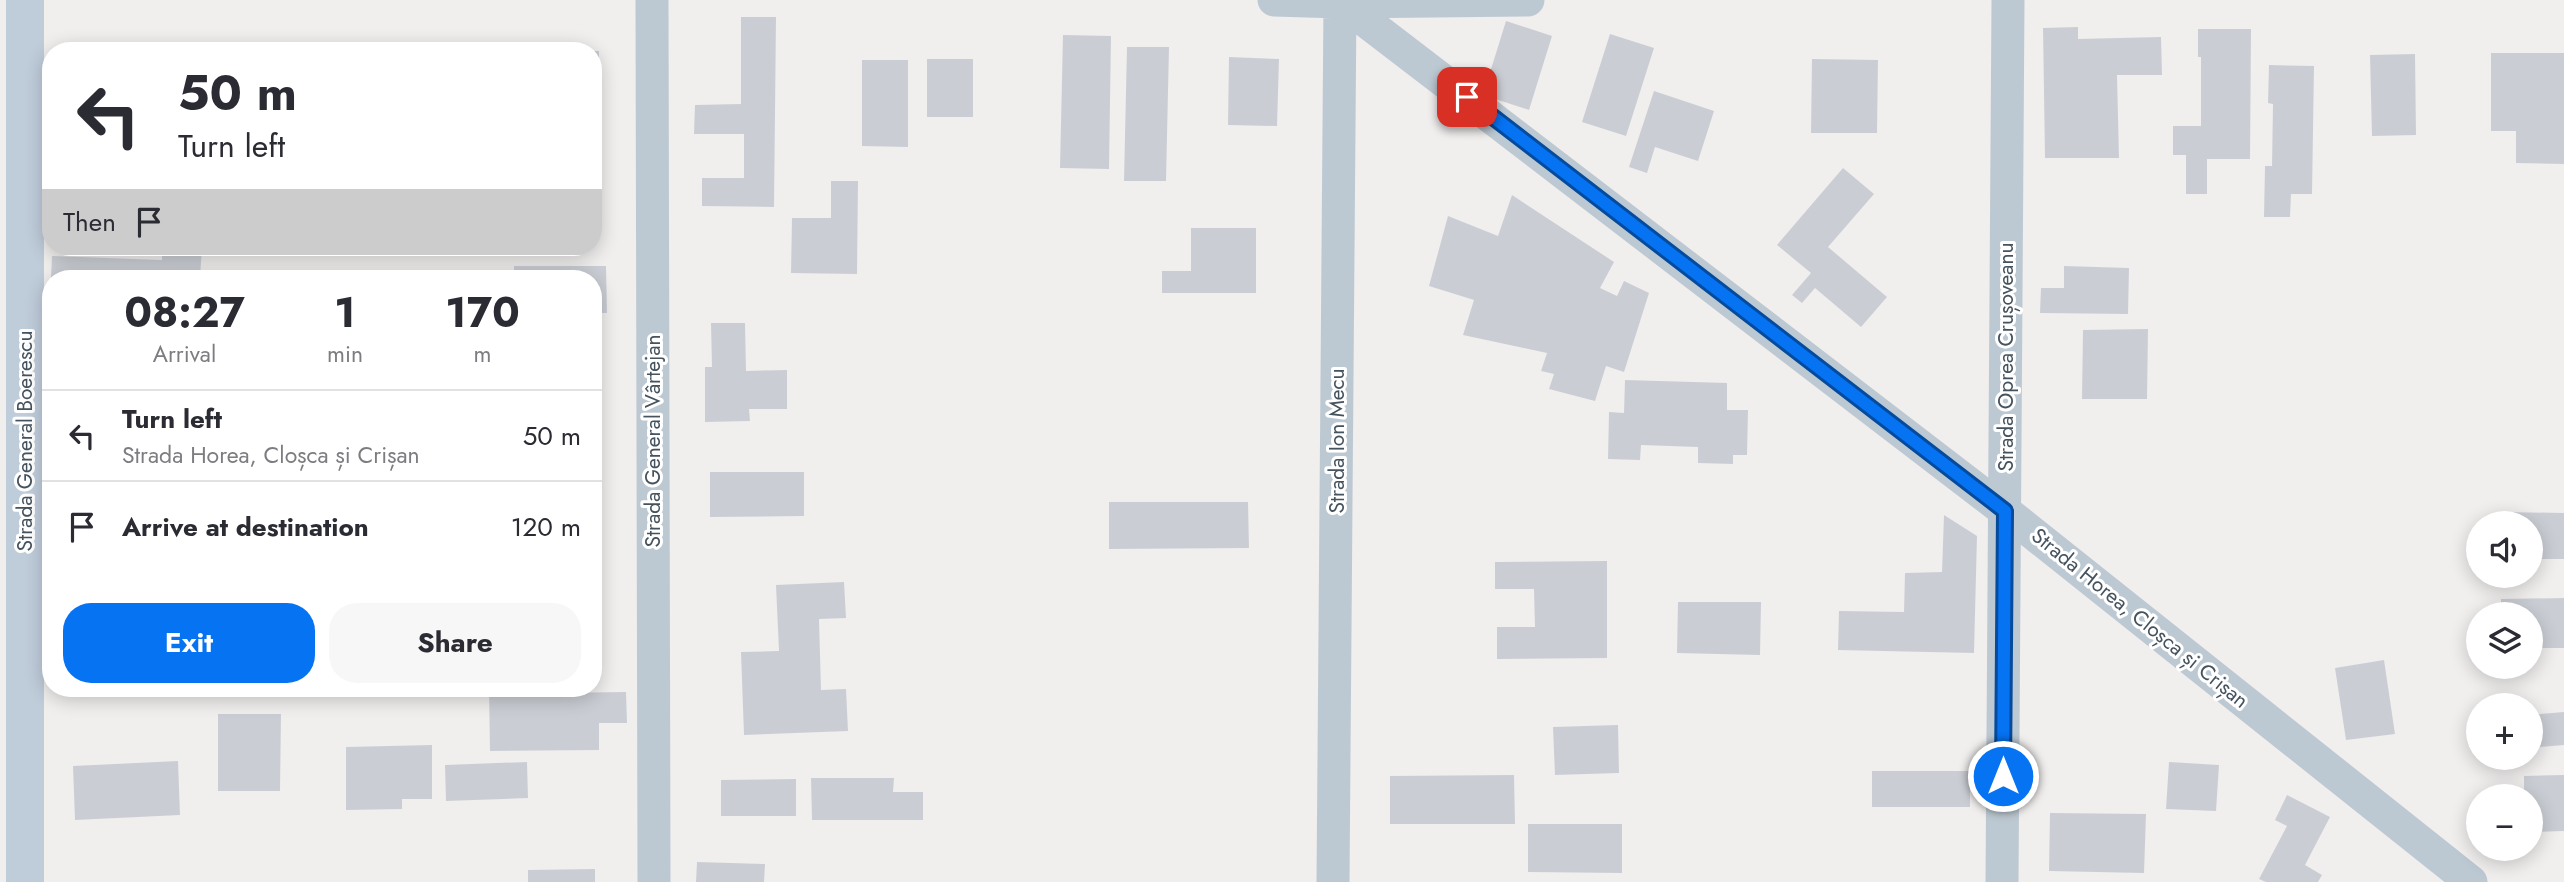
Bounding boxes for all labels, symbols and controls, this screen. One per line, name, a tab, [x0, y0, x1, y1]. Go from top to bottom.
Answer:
text: 50 m	[178, 58, 297, 128]
pin	[1437, 67, 1497, 127]
icon: left	[63, 70, 154, 161]
icon: arrive	[1448, 78, 1486, 116]
text: Turn left	[178, 123, 285, 169]
text: Then	[63, 203, 116, 241]
icon: arrive	[130, 203, 168, 241]
street label: Strada Oprea Crușoveanu	[1991, 242, 2021, 472]
text: 08:27	[124, 282, 245, 343]
text: 1	[334, 282, 356, 343]
text: 170	[445, 282, 520, 343]
street label: Strada General Boerescu	[10, 331, 40, 551]
street label: Strada General Vârtejan	[638, 334, 668, 548]
text: Arrival	[153, 337, 216, 371]
text: min	[327, 337, 363, 371]
text: m	[474, 337, 491, 371]
street label: Strada Ion Mecu	[1322, 368, 1352, 514]
text: Turn left	[122, 400, 222, 438]
icon: left	[63, 417, 101, 455]
text: 50 m	[523, 417, 581, 455]
text: Strada Horea, Cloșca și Crișan	[122, 438, 420, 472]
icon: arrive	[63, 508, 101, 546]
text: Arrive at destination	[122, 508, 369, 546]
text: 120 m	[511, 508, 581, 546]
map controls	[2466, 511, 2543, 861]
button: sound	[2466, 511, 2543, 588]
street label: Strada Horea, Cloșca și Crișan	[2025, 521, 2255, 715]
button: layers	[2466, 602, 2543, 679]
button: Exit	[63, 603, 315, 683]
button: Share	[329, 603, 581, 683]
button: +	[2466, 693, 2543, 770]
position arrow	[1966, 739, 2040, 813]
button: −	[2466, 784, 2543, 861]

